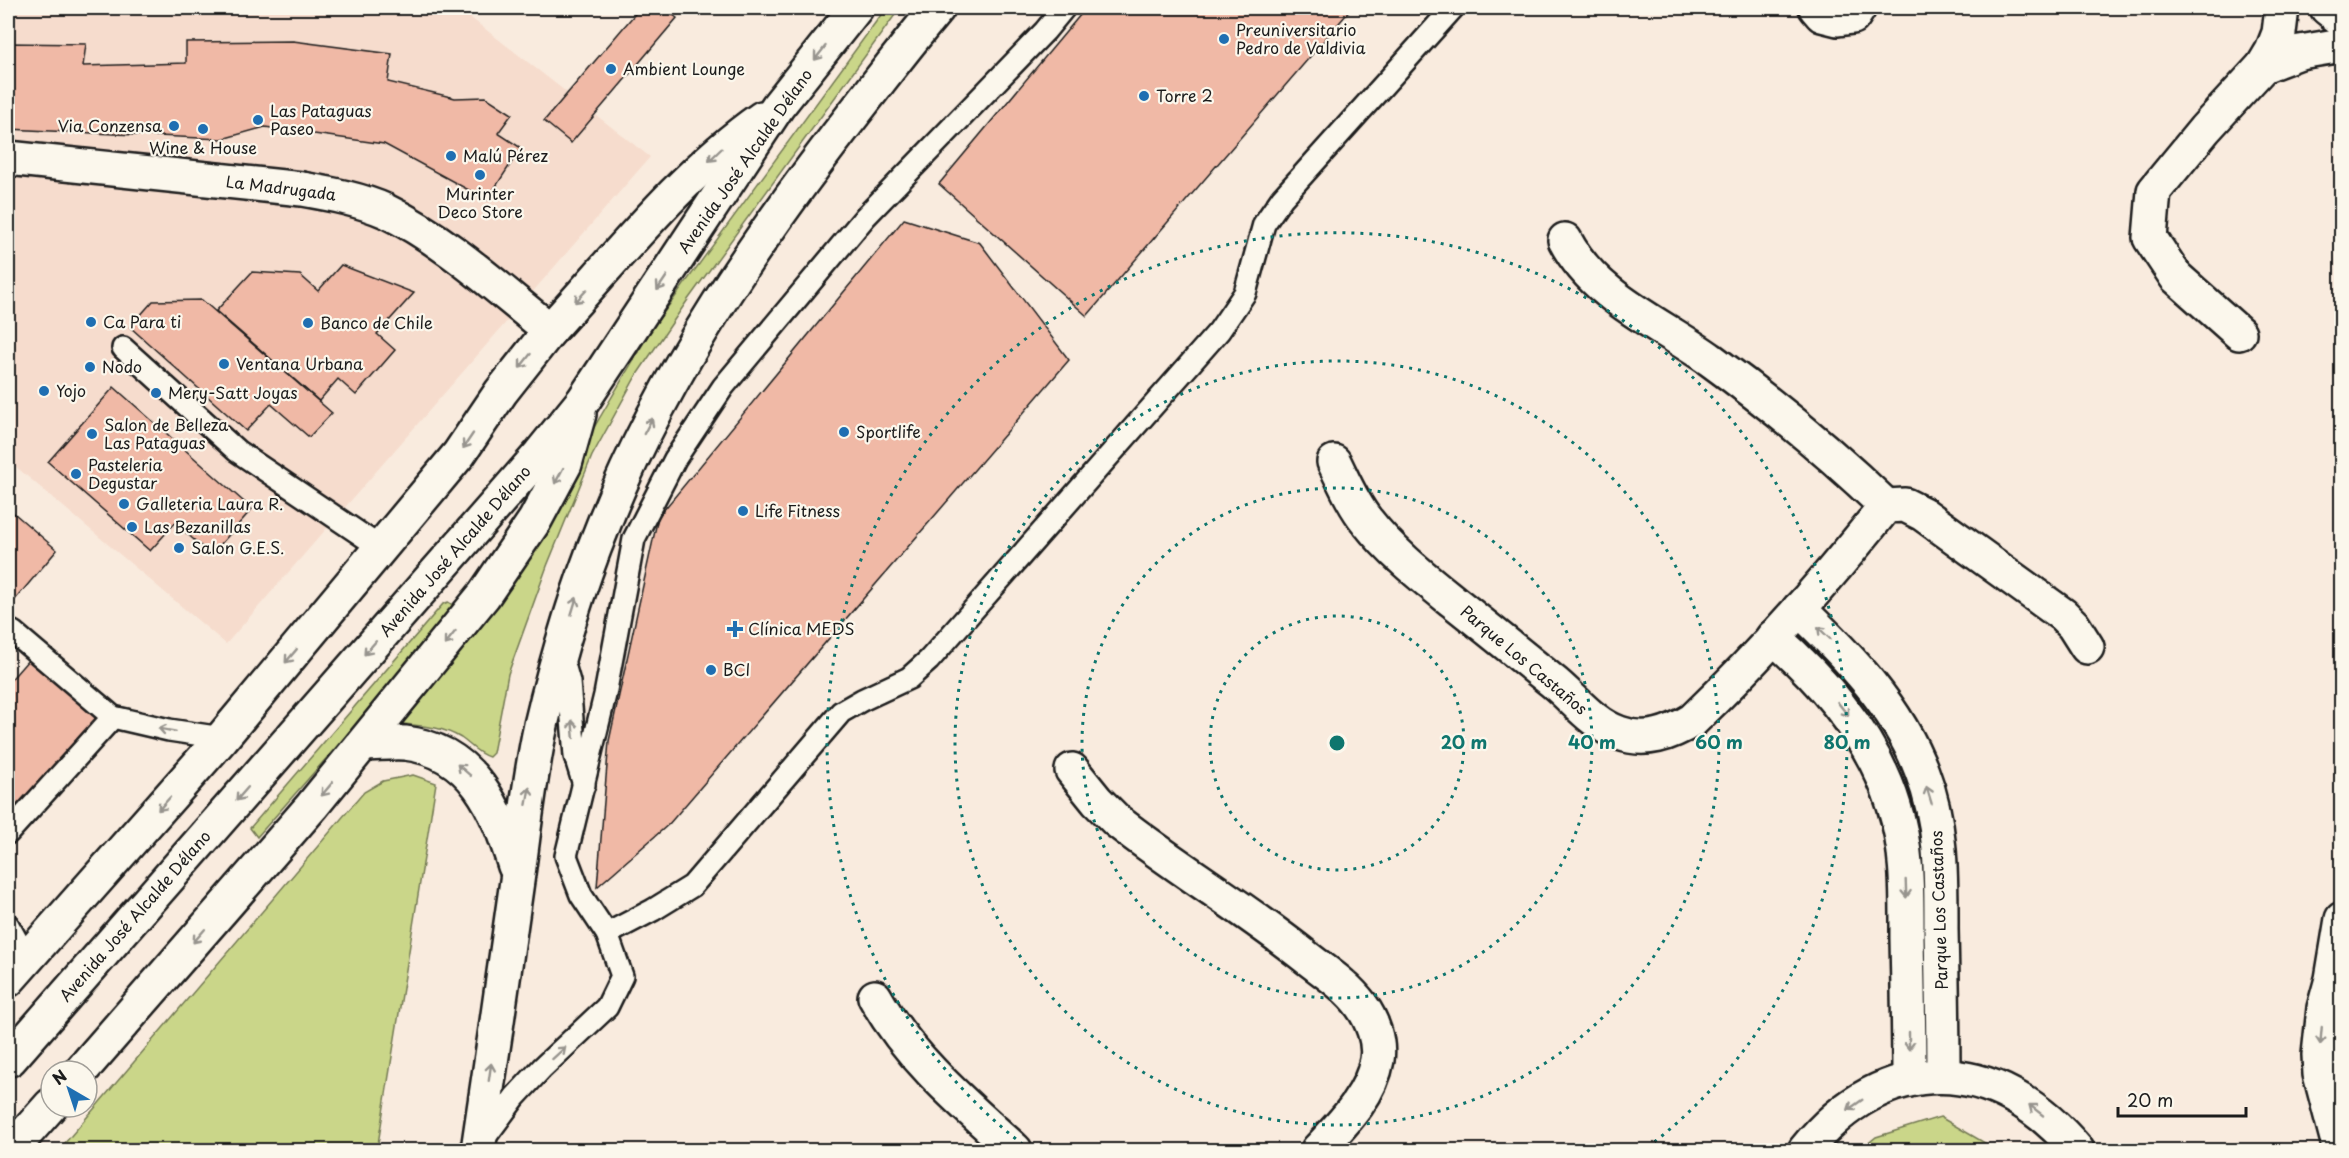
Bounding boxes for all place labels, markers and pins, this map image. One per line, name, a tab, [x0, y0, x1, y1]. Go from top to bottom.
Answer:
place label: Preuniversitario Pedro de Valdivia	[1236, 17, 1365, 59]
marker: Preuniversitario Pedro de Valdivia	[1217, 32, 1231, 46]
place label: Ambient Lounge	[623, 56, 745, 80]
marker: Ambient Lounge	[604, 62, 618, 76]
place label: Torre 2	[1156, 83, 1213, 107]
marker: Torre 2	[1137, 89, 1151, 103]
place label: Las Pataguas Paseo	[270, 98, 372, 140]
place label: Via Conzensa	[58, 113, 162, 137]
marker: Las Pataguas Paseo	[251, 113, 265, 127]
marker: Via Conzensa	[167, 119, 181, 133]
marker: Wine & House	[196, 122, 210, 136]
place label: Wine & House	[149, 135, 257, 159]
place label: Malú Pérez	[463, 143, 548, 167]
marker: Malú Pérez	[444, 149, 458, 163]
marker: Murinter Deco Store	[473, 168, 487, 182]
place label: Murinter Deco Store	[437, 181, 523, 223]
place label: Ca Para ti	[103, 309, 182, 333]
place label: Banco de Chile	[320, 310, 433, 334]
marker: Ca Para ti	[84, 315, 98, 329]
marker: Banco de Chile	[301, 316, 315, 330]
place label: Ventana Urbana	[236, 351, 363, 375]
place label: Nodo	[102, 354, 142, 378]
marker: Ventana Urbana	[217, 357, 231, 371]
marker: Nodo	[83, 360, 97, 374]
place label: Yojo	[56, 378, 86, 402]
place label: Mery-Satt Joyas	[168, 380, 298, 404]
marker: Yojo	[37, 384, 51, 398]
marker: Mery-Satt Joyas	[149, 386, 163, 400]
place label: Salon de Belleza Las Pataguas	[104, 412, 228, 454]
place label: Sportlife	[856, 419, 921, 443]
marker: Sportlife	[837, 425, 851, 439]
marker: Salon de Belleza Las Pataguas	[85, 427, 99, 441]
place label: Pasteleria Degustar	[88, 452, 163, 494]
marker: Pasteleria Degustar	[69, 467, 83, 481]
place label: Galleteria Laura R.	[136, 491, 283, 515]
marker: Galleteria Laura R.	[117, 497, 131, 511]
place label: Life Fitness	[755, 498, 840, 522]
marker: Life Fitness	[736, 504, 750, 518]
place label: Las Bezanillas	[144, 514, 251, 538]
marker: Las Bezanillas	[125, 520, 139, 534]
place label: Salon G.E.S.	[191, 535, 284, 559]
marker: Salon G.E.S.	[172, 541, 186, 555]
place label: Clínica MEDS	[748, 616, 854, 640]
marker: Clínica MEDS	[726, 620, 744, 638]
place label: BCI	[723, 657, 751, 681]
marker: BCI	[704, 663, 718, 677]
centre of rings	[1327, 733, 1347, 753]

